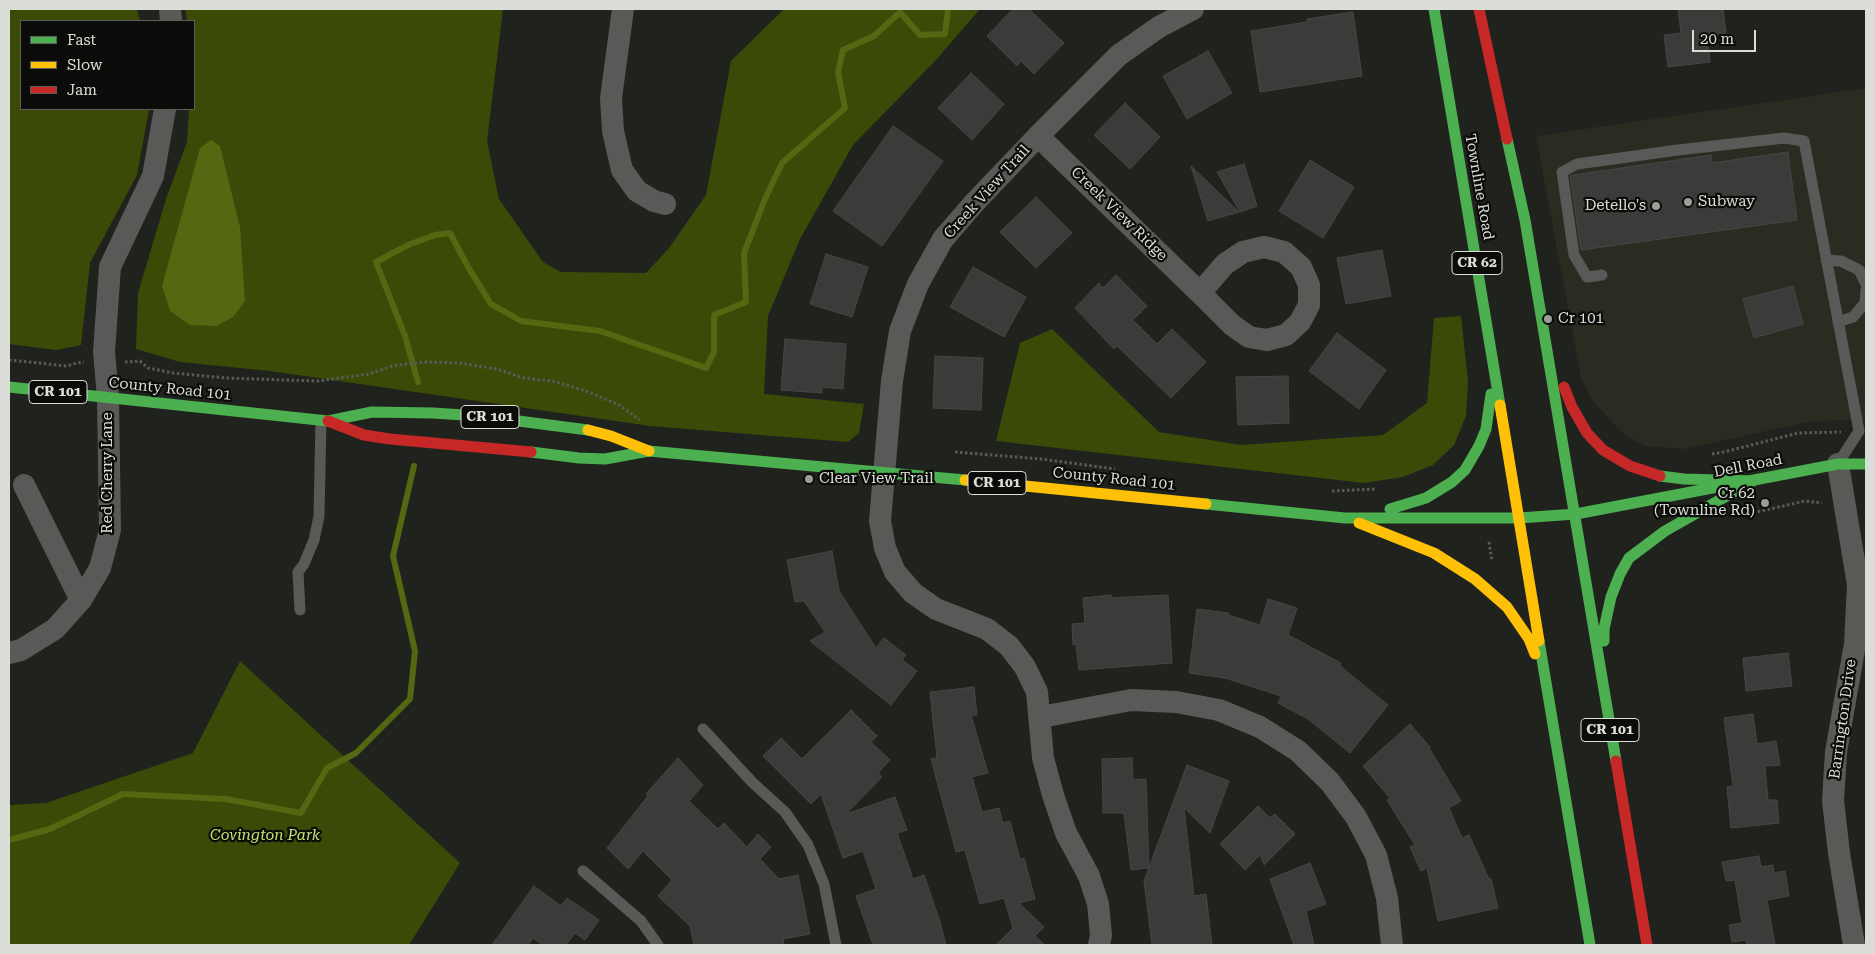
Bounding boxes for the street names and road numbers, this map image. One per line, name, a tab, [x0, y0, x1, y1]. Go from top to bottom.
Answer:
street label: Townline Road	[1461, 132, 1497, 242]
street label: Creek View Trail	[940, 142, 1034, 242]
street label: Creek View Ridge	[1067, 163, 1171, 265]
road number: CR 62	[1452, 252, 1502, 274]
street label: County Road 101	[108, 374, 232, 404]
road number: CR 101	[29, 381, 87, 404]
road number: CR 101	[461, 406, 519, 428]
street label: Red Cherry Lane	[99, 412, 117, 534]
street label: Dell Road	[1712, 451, 1784, 481]
street label: County Road 101	[1052, 464, 1176, 494]
road number: CR 101	[968, 472, 1026, 494]
street label: Barrington Drive	[1826, 658, 1860, 780]
road number: CR 101	[1581, 718, 1639, 742]

